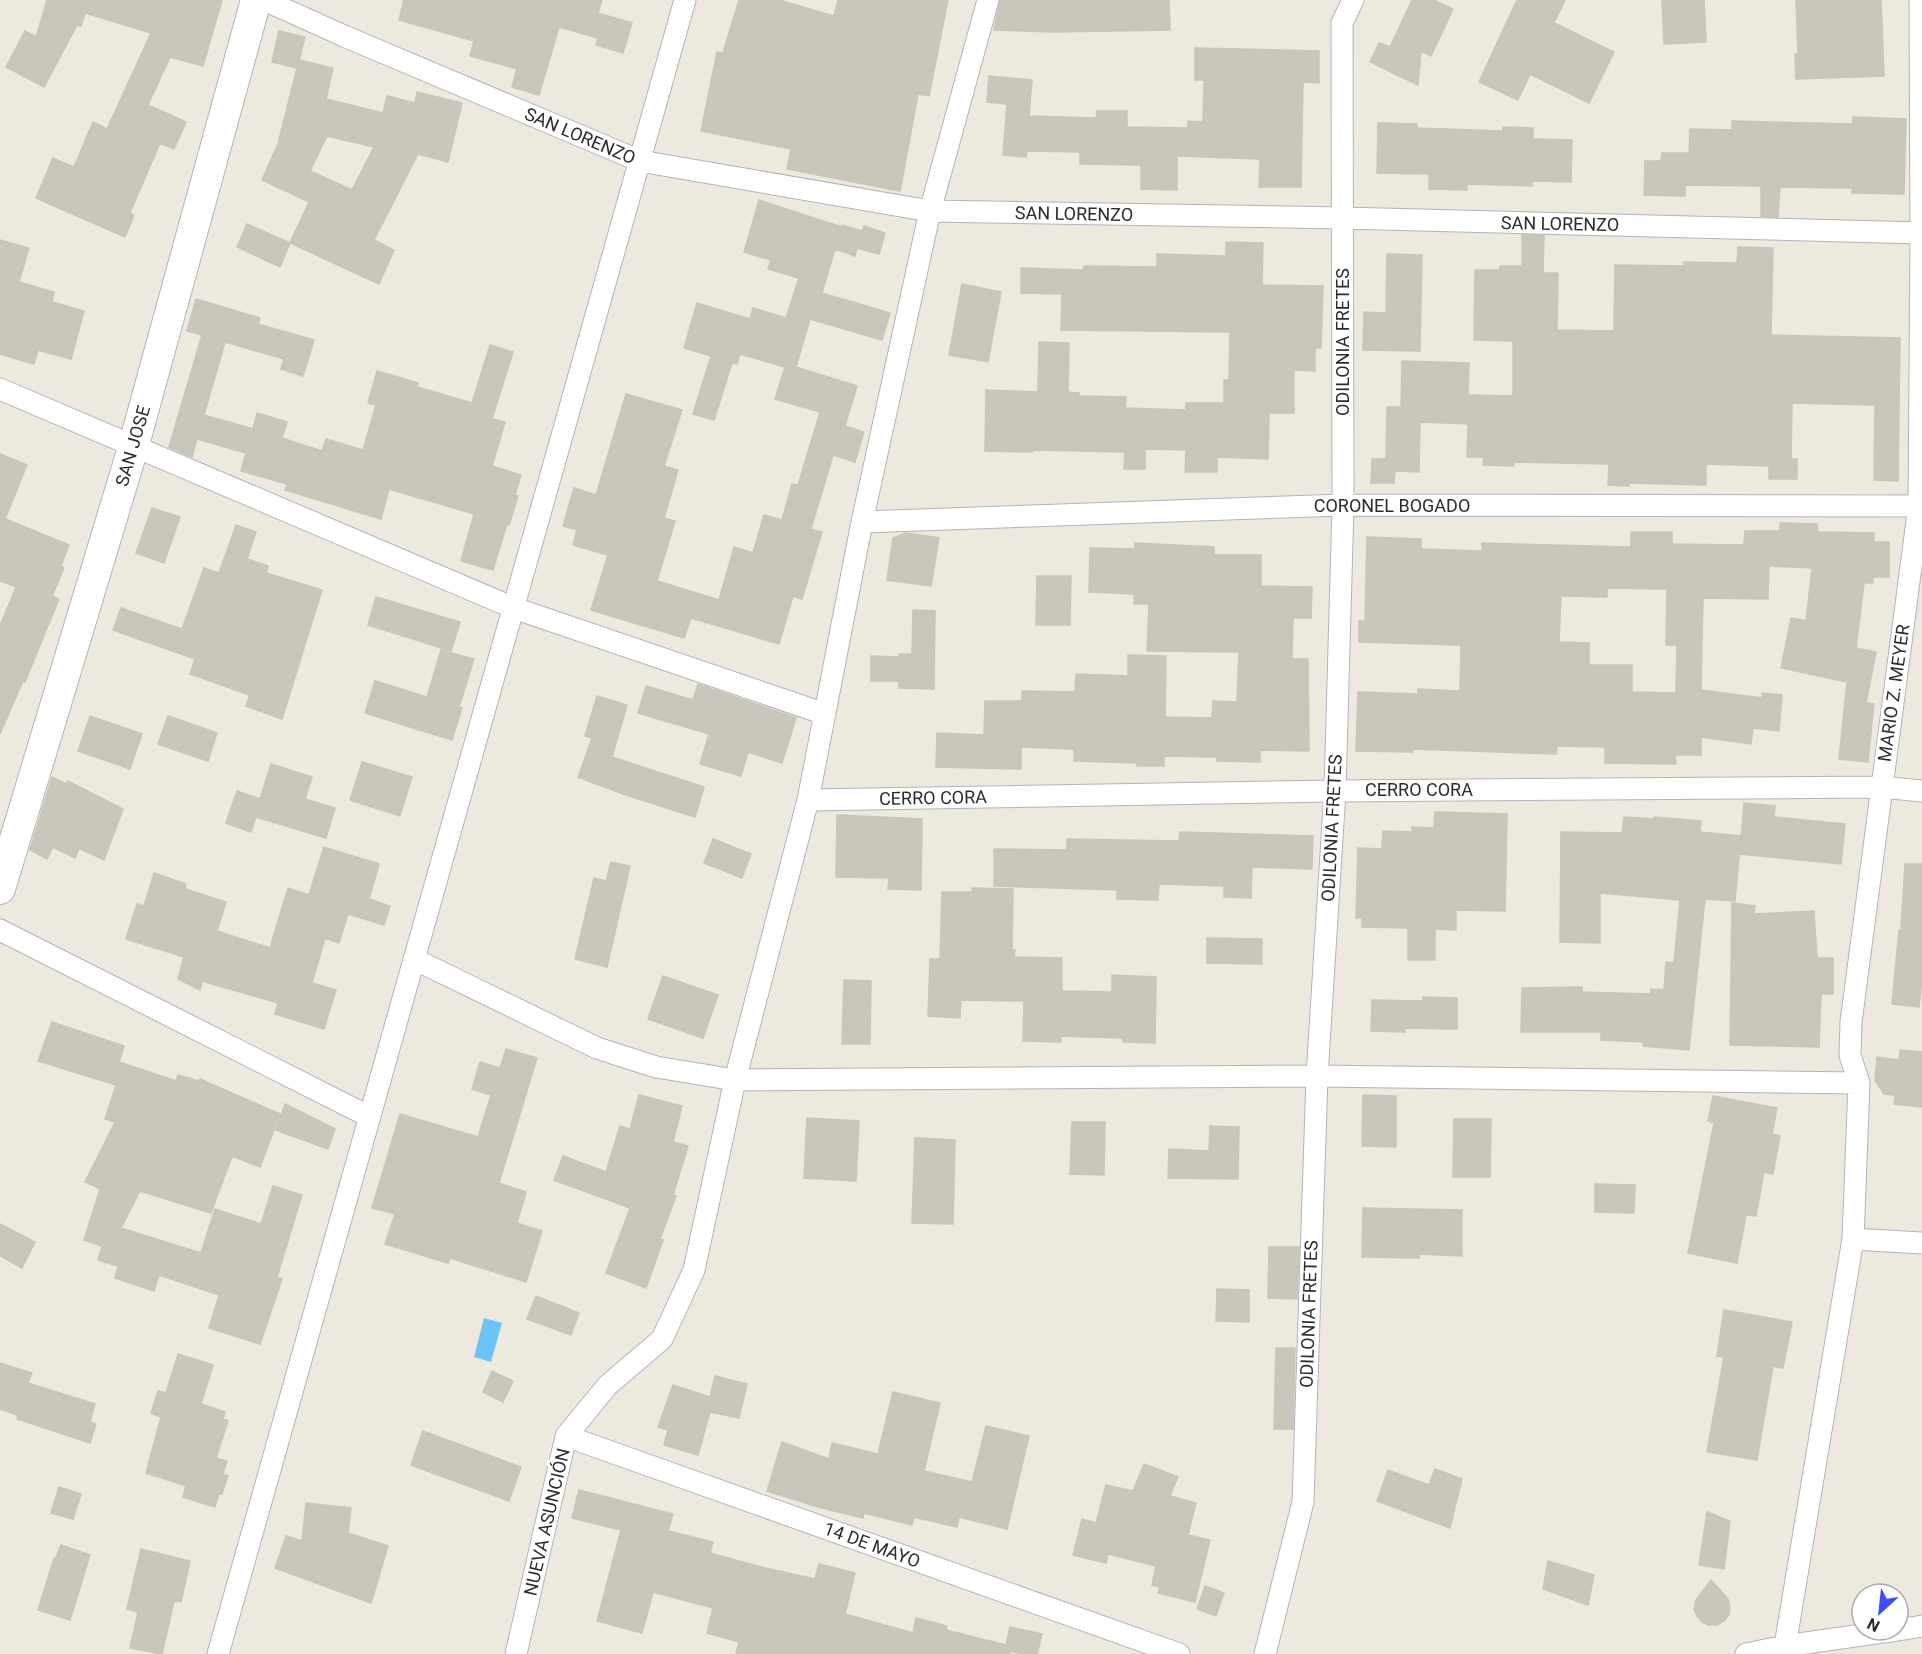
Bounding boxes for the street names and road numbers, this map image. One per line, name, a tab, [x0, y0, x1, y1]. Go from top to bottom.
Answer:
street label: SAN LORENZO	[522, 103, 639, 168]
street label: SAN LORENZO	[1015, 202, 1133, 225]
street label: SAN LORENZO	[1501, 212, 1619, 235]
street label: ODILONIA FRETES	[1332, 268, 1353, 416]
street label: SAN JOSE	[111, 403, 154, 489]
street label: CORONEL BOGADO	[1314, 495, 1470, 516]
street label: MARIO Z. MEYER	[1873, 623, 1914, 763]
street label: ODILONIA FRETES	[1317, 753, 1346, 902]
street label: CERRO CORA	[1365, 779, 1473, 800]
street label: CERRO CORA	[879, 786, 987, 809]
street label: ODILONIA FRETES	[1295, 1239, 1322, 1388]
street label: NUEVA ASUNCIÓN	[519, 1446, 574, 1598]
street label: 14 DE MAYO	[821, 1517, 923, 1572]

